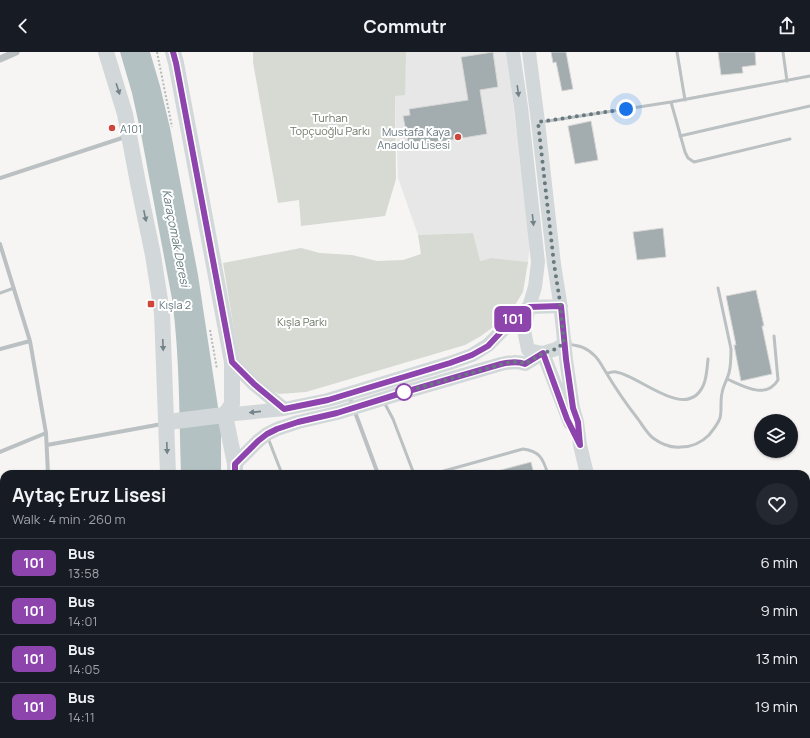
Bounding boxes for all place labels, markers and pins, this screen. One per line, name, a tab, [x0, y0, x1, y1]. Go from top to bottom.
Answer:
place label: A101	[120, 121, 142, 136]
marker: A101	[107, 123, 117, 133]
place label: Mustafa Kaya Anadolu Lisesi	[377, 124, 450, 152]
marker: Mustafa Kaya Anadolu Lisesi	[453, 132, 463, 142]
place label: Kışla 2	[159, 297, 191, 312]
marker: Kışla 2	[146, 299, 156, 309]
unlabelled marker	[395, 383, 413, 401]

